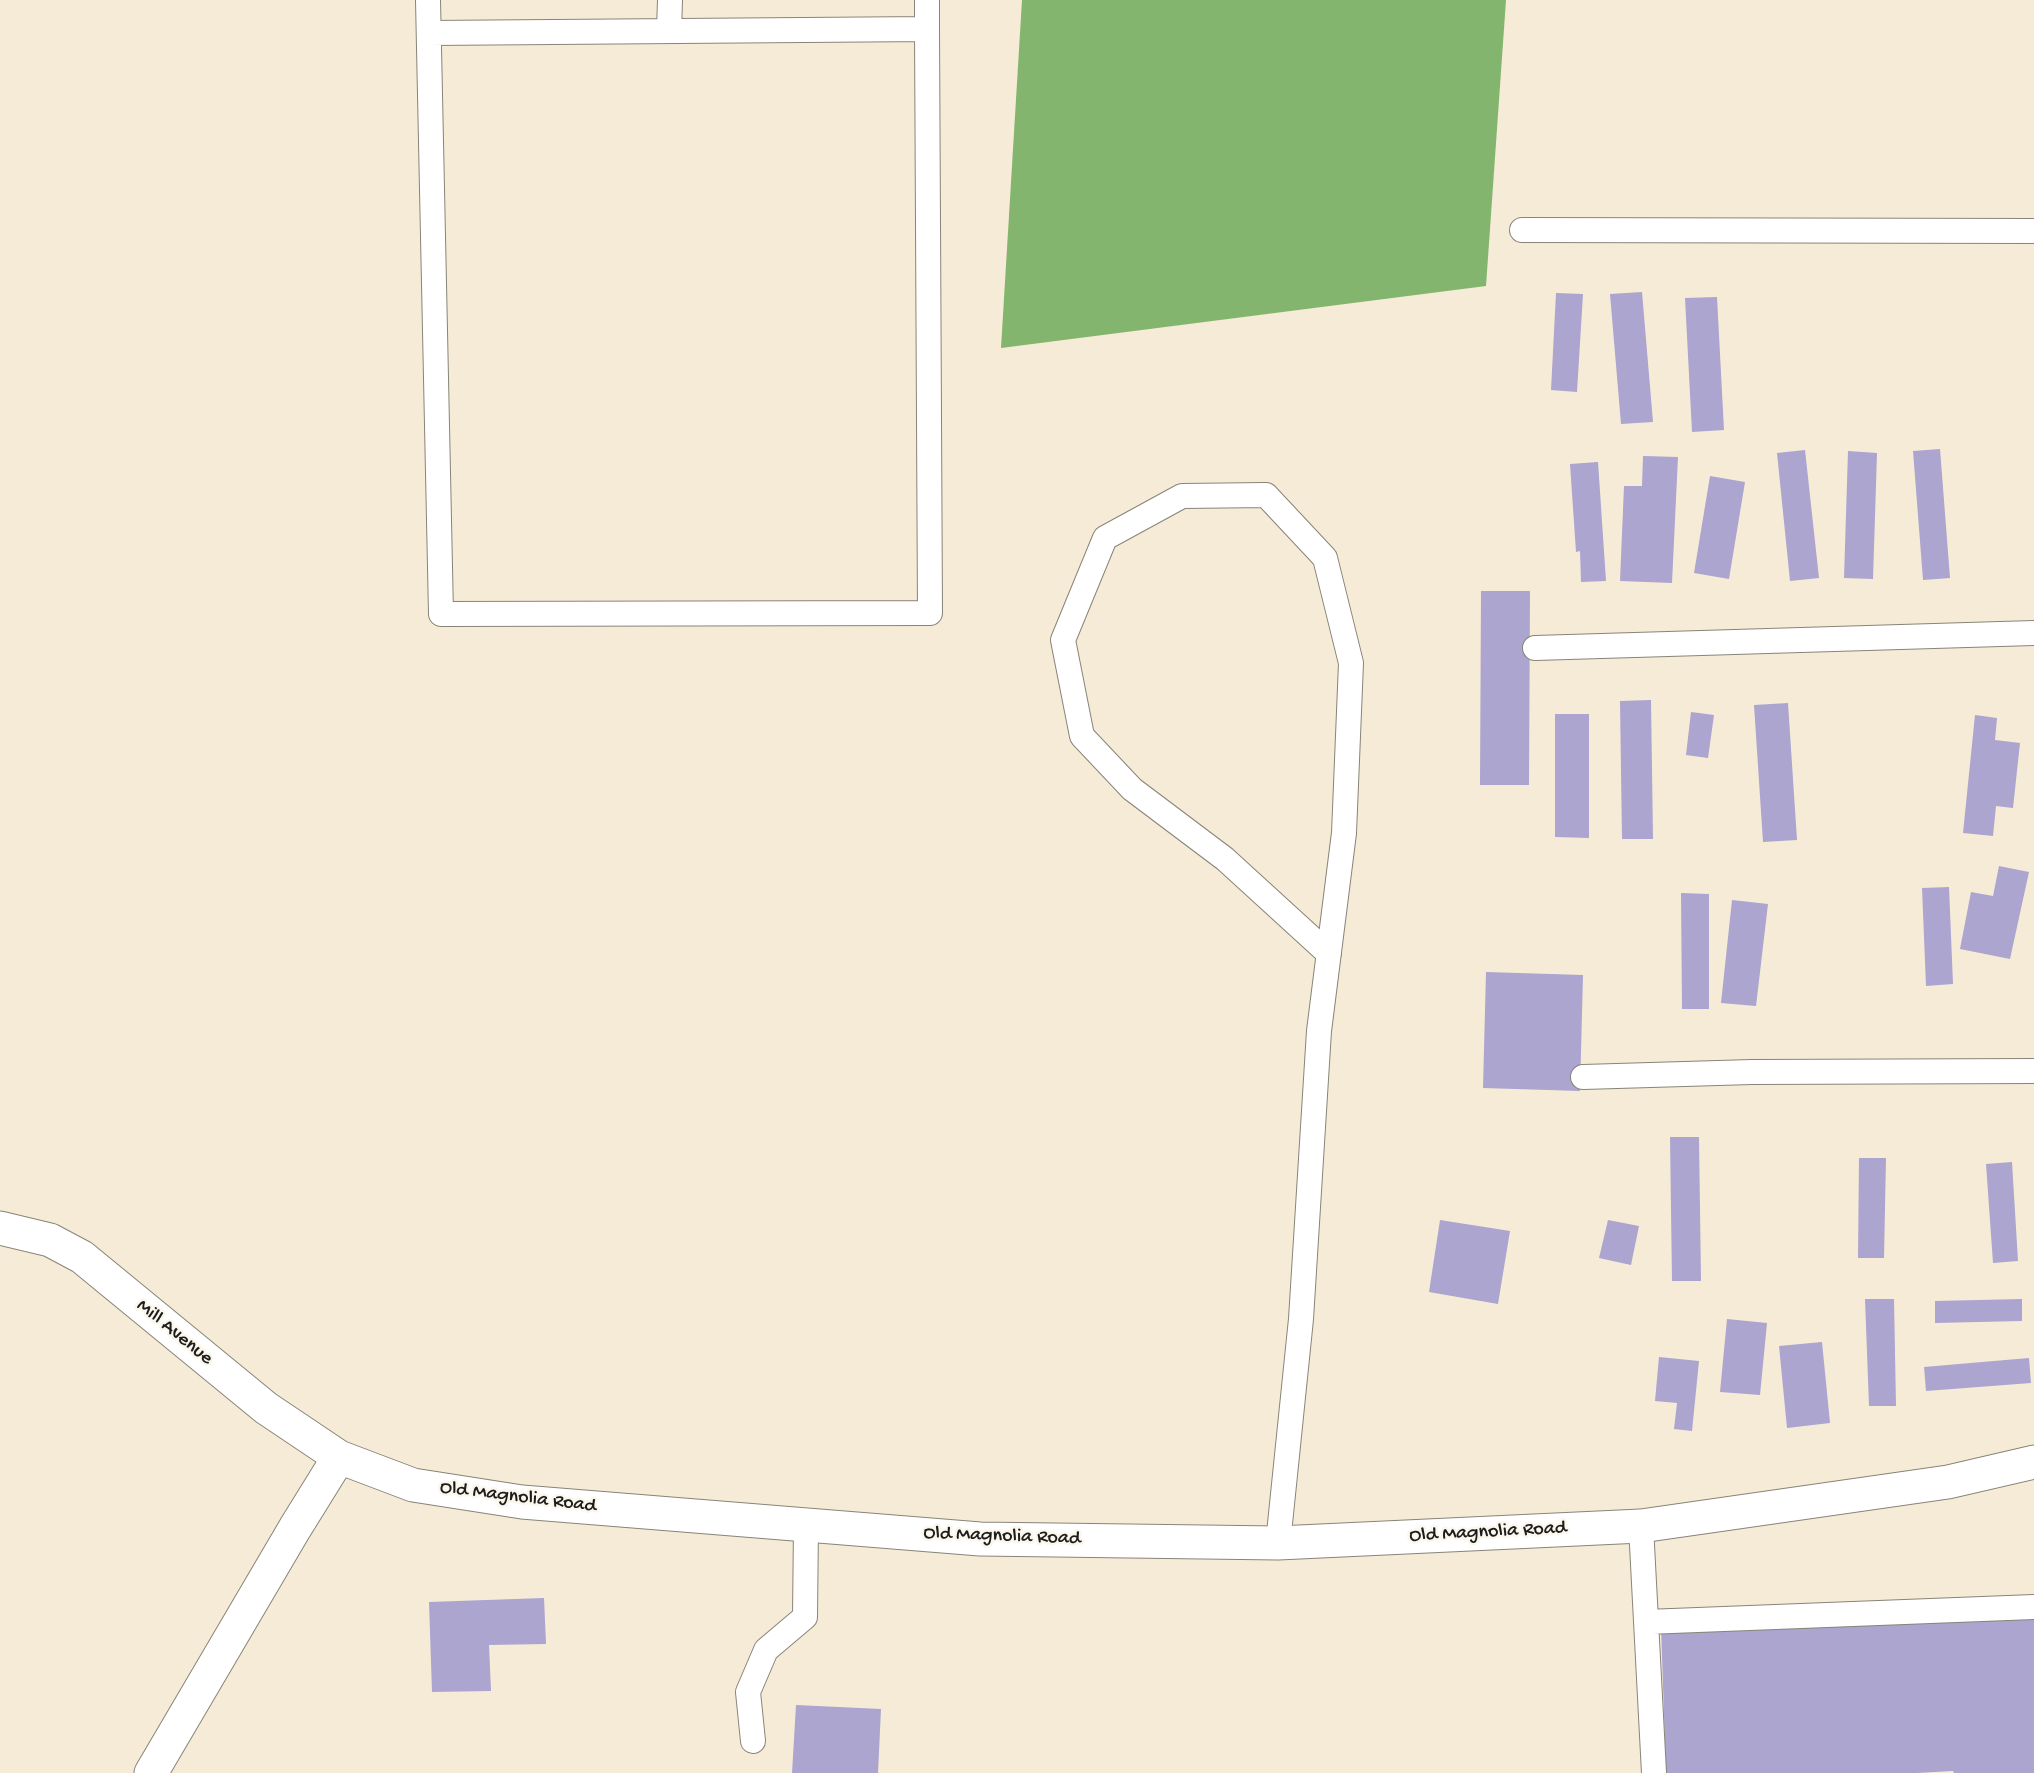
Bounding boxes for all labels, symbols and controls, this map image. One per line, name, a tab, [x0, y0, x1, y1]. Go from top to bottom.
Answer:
street label: Mill Avenue	[131, 1295, 217, 1371]
street label: Old Magnolia Road	[438, 1476, 598, 1520]
street label: Old Magnolia Road	[1409, 1517, 1567, 1549]
street label: Old Magnolia Road	[923, 1522, 1081, 1552]

